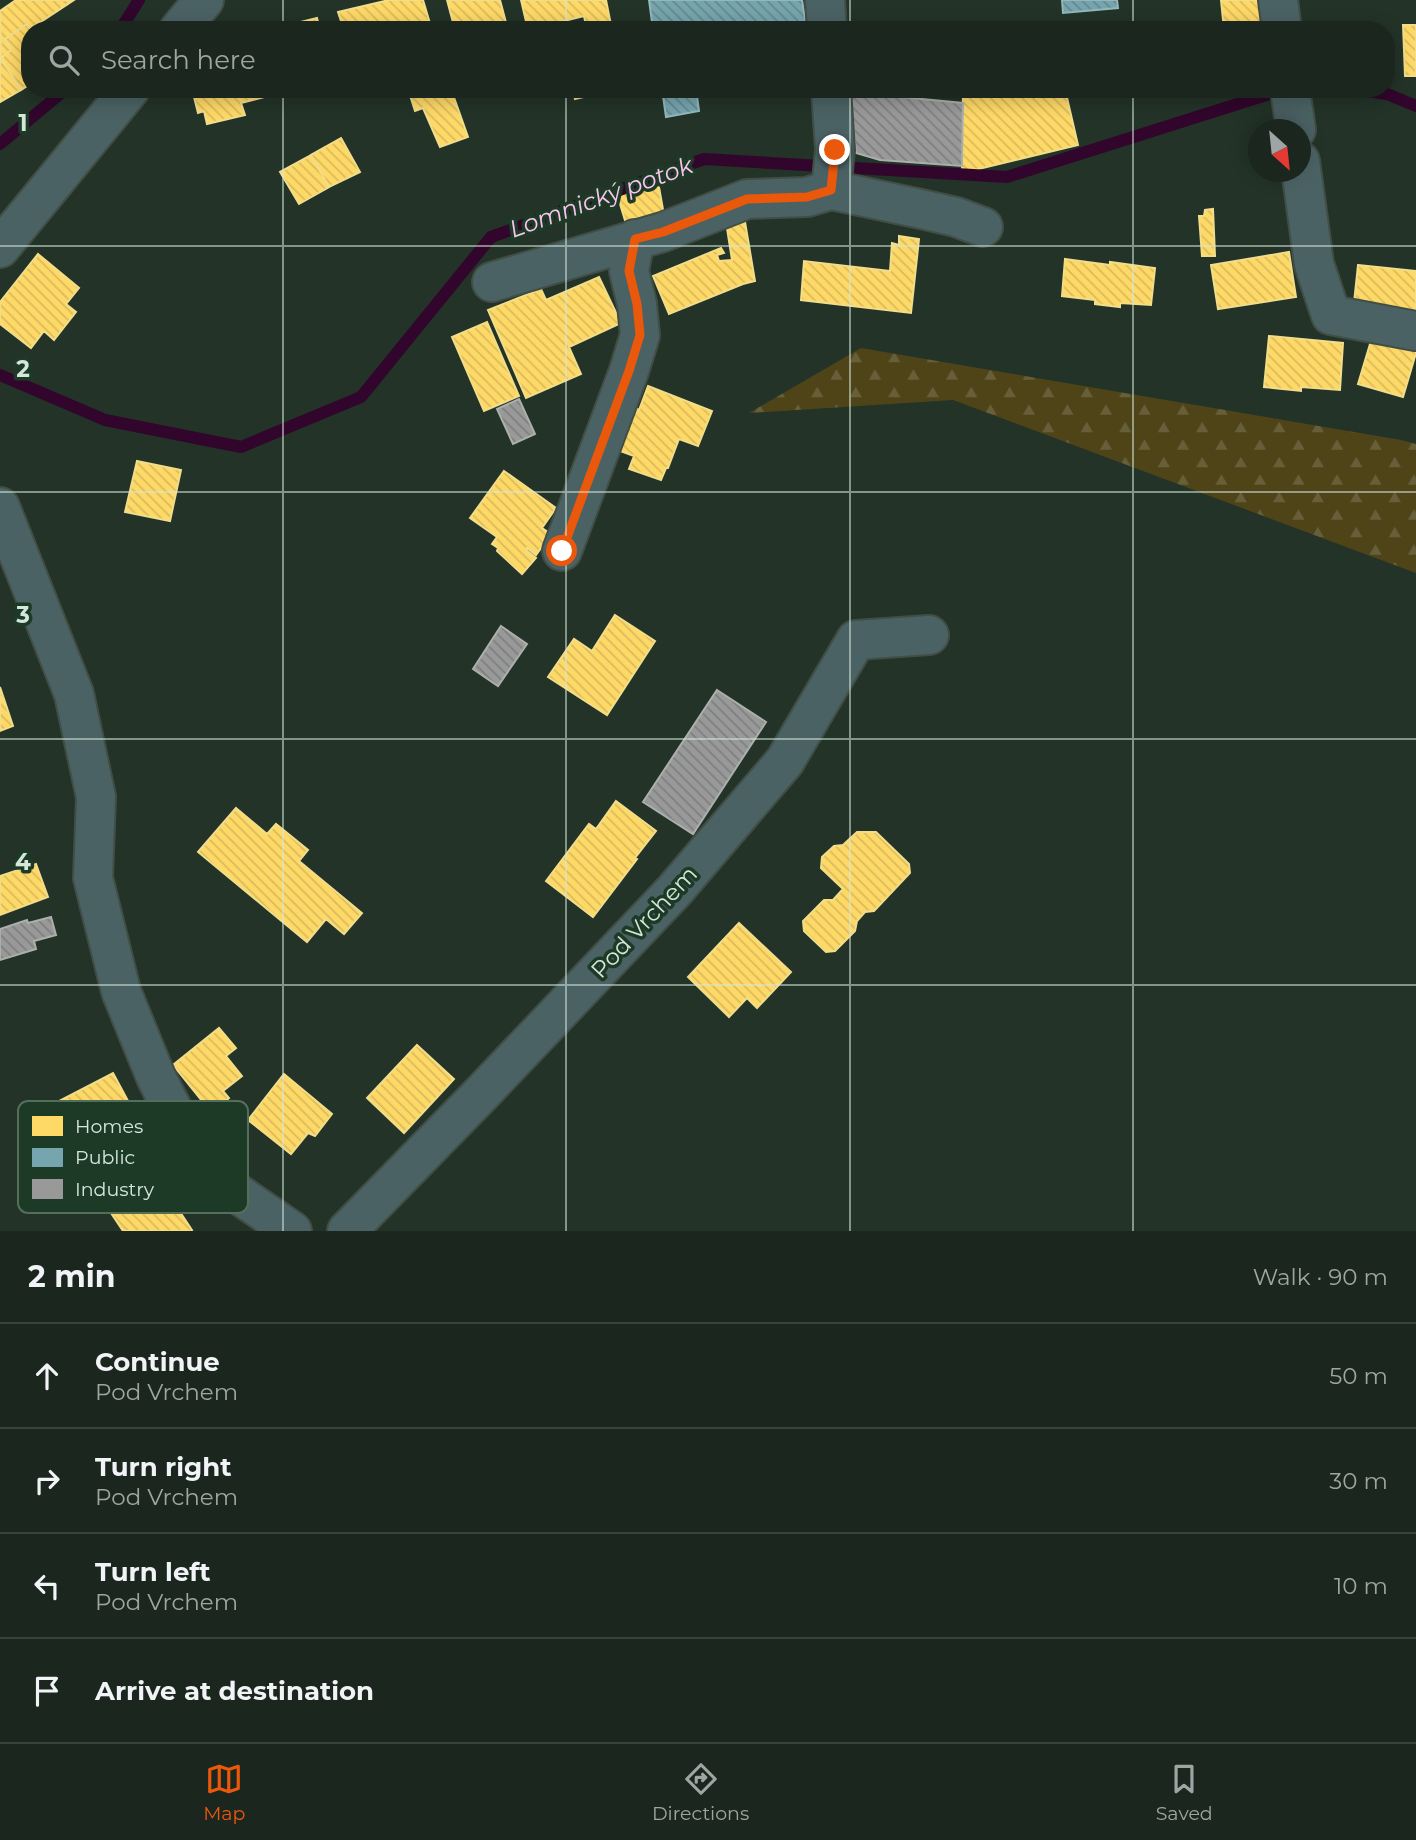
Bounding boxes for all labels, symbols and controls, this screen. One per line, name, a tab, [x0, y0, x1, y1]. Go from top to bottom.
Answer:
search box	[21, 21, 1395, 98]
icon: search	[45, 41, 83, 79]
text: Search here	[101, 44, 256, 76]
text: 1	[18, 109, 28, 137]
north arrow	[1248, 119, 1311, 182]
route end	[819, 134, 850, 165]
water label: Lomnický potok	[505, 150, 698, 244]
text: 2	[16, 355, 30, 383]
route start	[546, 535, 577, 566]
text: 3	[15, 601, 30, 629]
text: 4	[15, 848, 31, 876]
street label: Pod Vrchem	[585, 860, 703, 984]
legend	[18, 1101, 248, 1213]
text: Homes	[75, 1115, 143, 1138]
text: Public	[75, 1146, 135, 1169]
text: Industry	[75, 1178, 155, 1201]
text: 2 min	[28, 1258, 115, 1295]
text: Walk · 90 m	[1253, 1263, 1388, 1291]
text: Continue	[95, 1346, 220, 1378]
icon: ahead	[28, 1357, 66, 1395]
text: 50 m	[1329, 1362, 1388, 1390]
text: Pod Vrchem	[95, 1378, 238, 1406]
text: Turn right	[95, 1451, 231, 1483]
icon: right	[28, 1462, 66, 1500]
text: 30 m	[1329, 1467, 1388, 1495]
text: Pod Vrchem	[95, 1483, 238, 1511]
text: Turn left	[95, 1556, 211, 1588]
icon: left	[28, 1567, 66, 1605]
text: 10 m	[1334, 1572, 1388, 1600]
text: Pod Vrchem	[95, 1588, 238, 1616]
icon: arrive	[28, 1672, 66, 1710]
text: Arrive at destination	[95, 1675, 374, 1707]
tab: Map	[203, 1760, 245, 1825]
tab: Directions	[652, 1760, 749, 1825]
tab: Saved	[1156, 1760, 1213, 1825]

